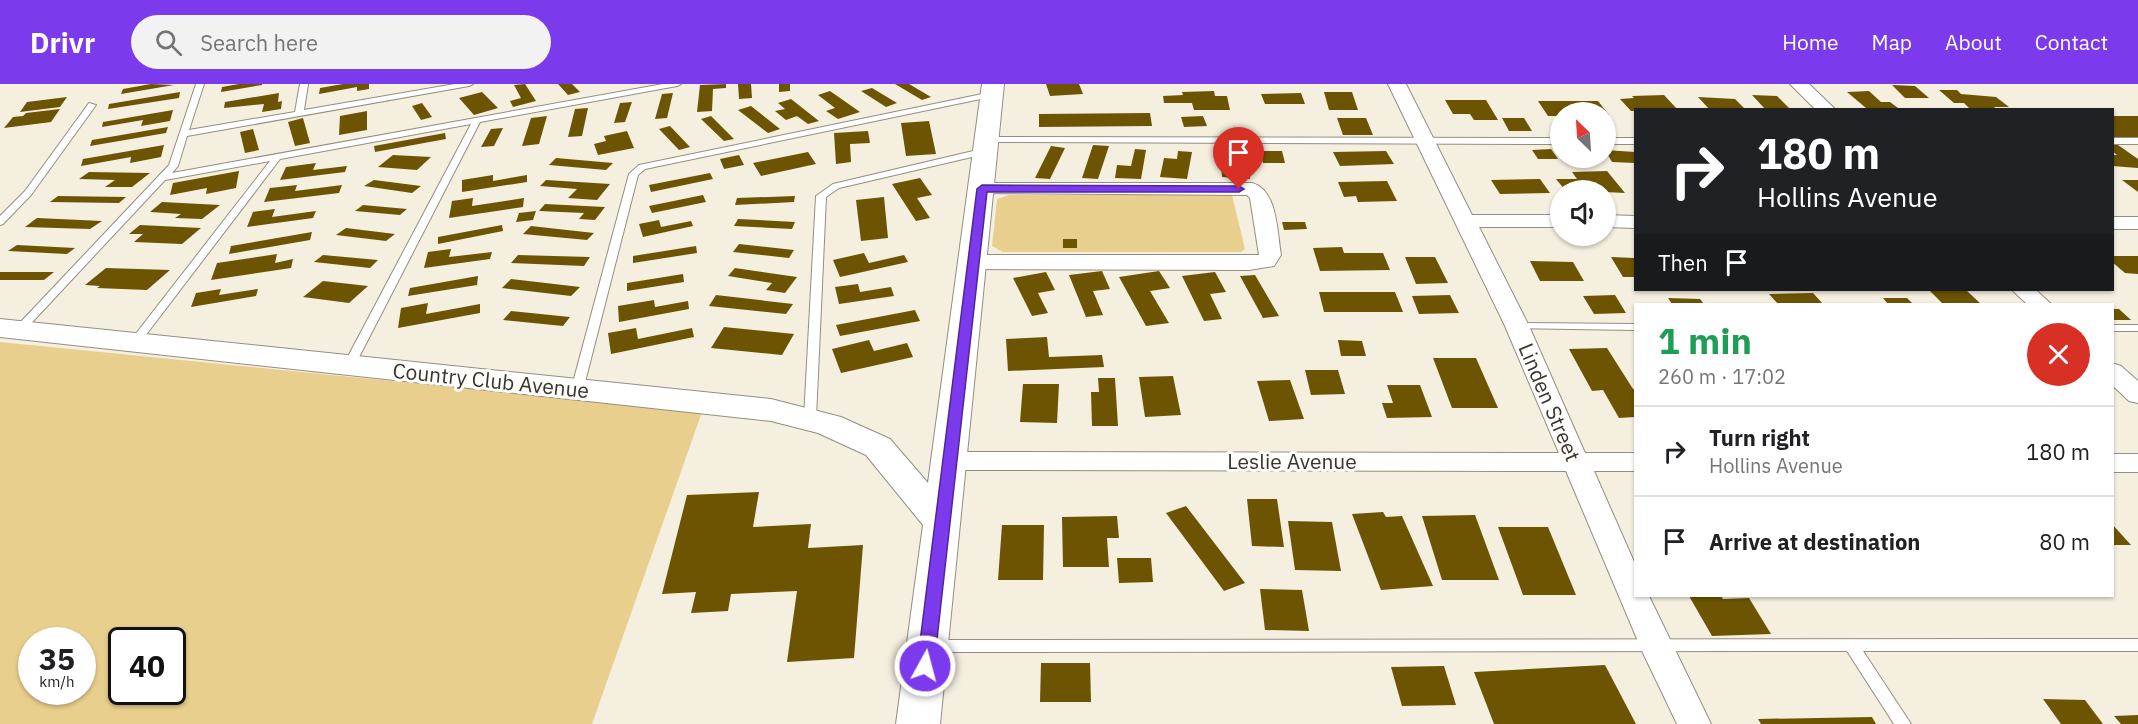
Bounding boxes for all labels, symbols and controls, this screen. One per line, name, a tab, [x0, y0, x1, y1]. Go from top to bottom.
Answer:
search box	[131, 15, 551, 69]
text: Drivr	[30, 24, 95, 61]
icon: search	[152, 26, 185, 59]
text: Search here	[200, 28, 318, 57]
text: Home	[1782, 28, 1839, 56]
text: Map	[1872, 28, 1912, 56]
text: About	[1945, 28, 2002, 56]
text: Contact	[2035, 28, 2108, 56]
north arrow	[1550, 102, 1616, 168]
map controls	[1550, 102, 1616, 246]
text: 180 m	[1757, 126, 1880, 181]
pin	[1213, 127, 1264, 189]
icon: right	[1658, 132, 1736, 210]
icon: arrive	[1222, 136, 1255, 169]
text: Hollins Avenue	[1757, 179, 1938, 214]
button: sound	[1550, 180, 1616, 246]
icon: arrive	[1720, 246, 1753, 279]
text: Then	[1658, 248, 1708, 277]
text: 1 min	[1658, 317, 1752, 364]
button: close	[2027, 323, 2090, 386]
street label: Linden Street	[1513, 339, 1587, 465]
street label: Country Club Avenue	[391, 356, 591, 404]
text: 260 m · 17:02	[1658, 363, 1786, 390]
text: Turn right	[1709, 423, 1810, 452]
icon: right	[1658, 435, 1691, 468]
text: 180 m	[2026, 437, 2090, 466]
street label: Leslie Avenue	[1227, 447, 1357, 475]
text: Hollins Avenue	[1709, 452, 1843, 479]
icon: arrive	[1658, 525, 1691, 558]
text: Arrive at destination	[1709, 527, 1920, 556]
text: 80 m	[2039, 527, 2090, 556]
speed limit sign: 40	[108, 627, 186, 705]
position arrow	[893, 634, 957, 698]
text: 35	[39, 639, 75, 678]
text: km/h	[39, 672, 75, 691]

